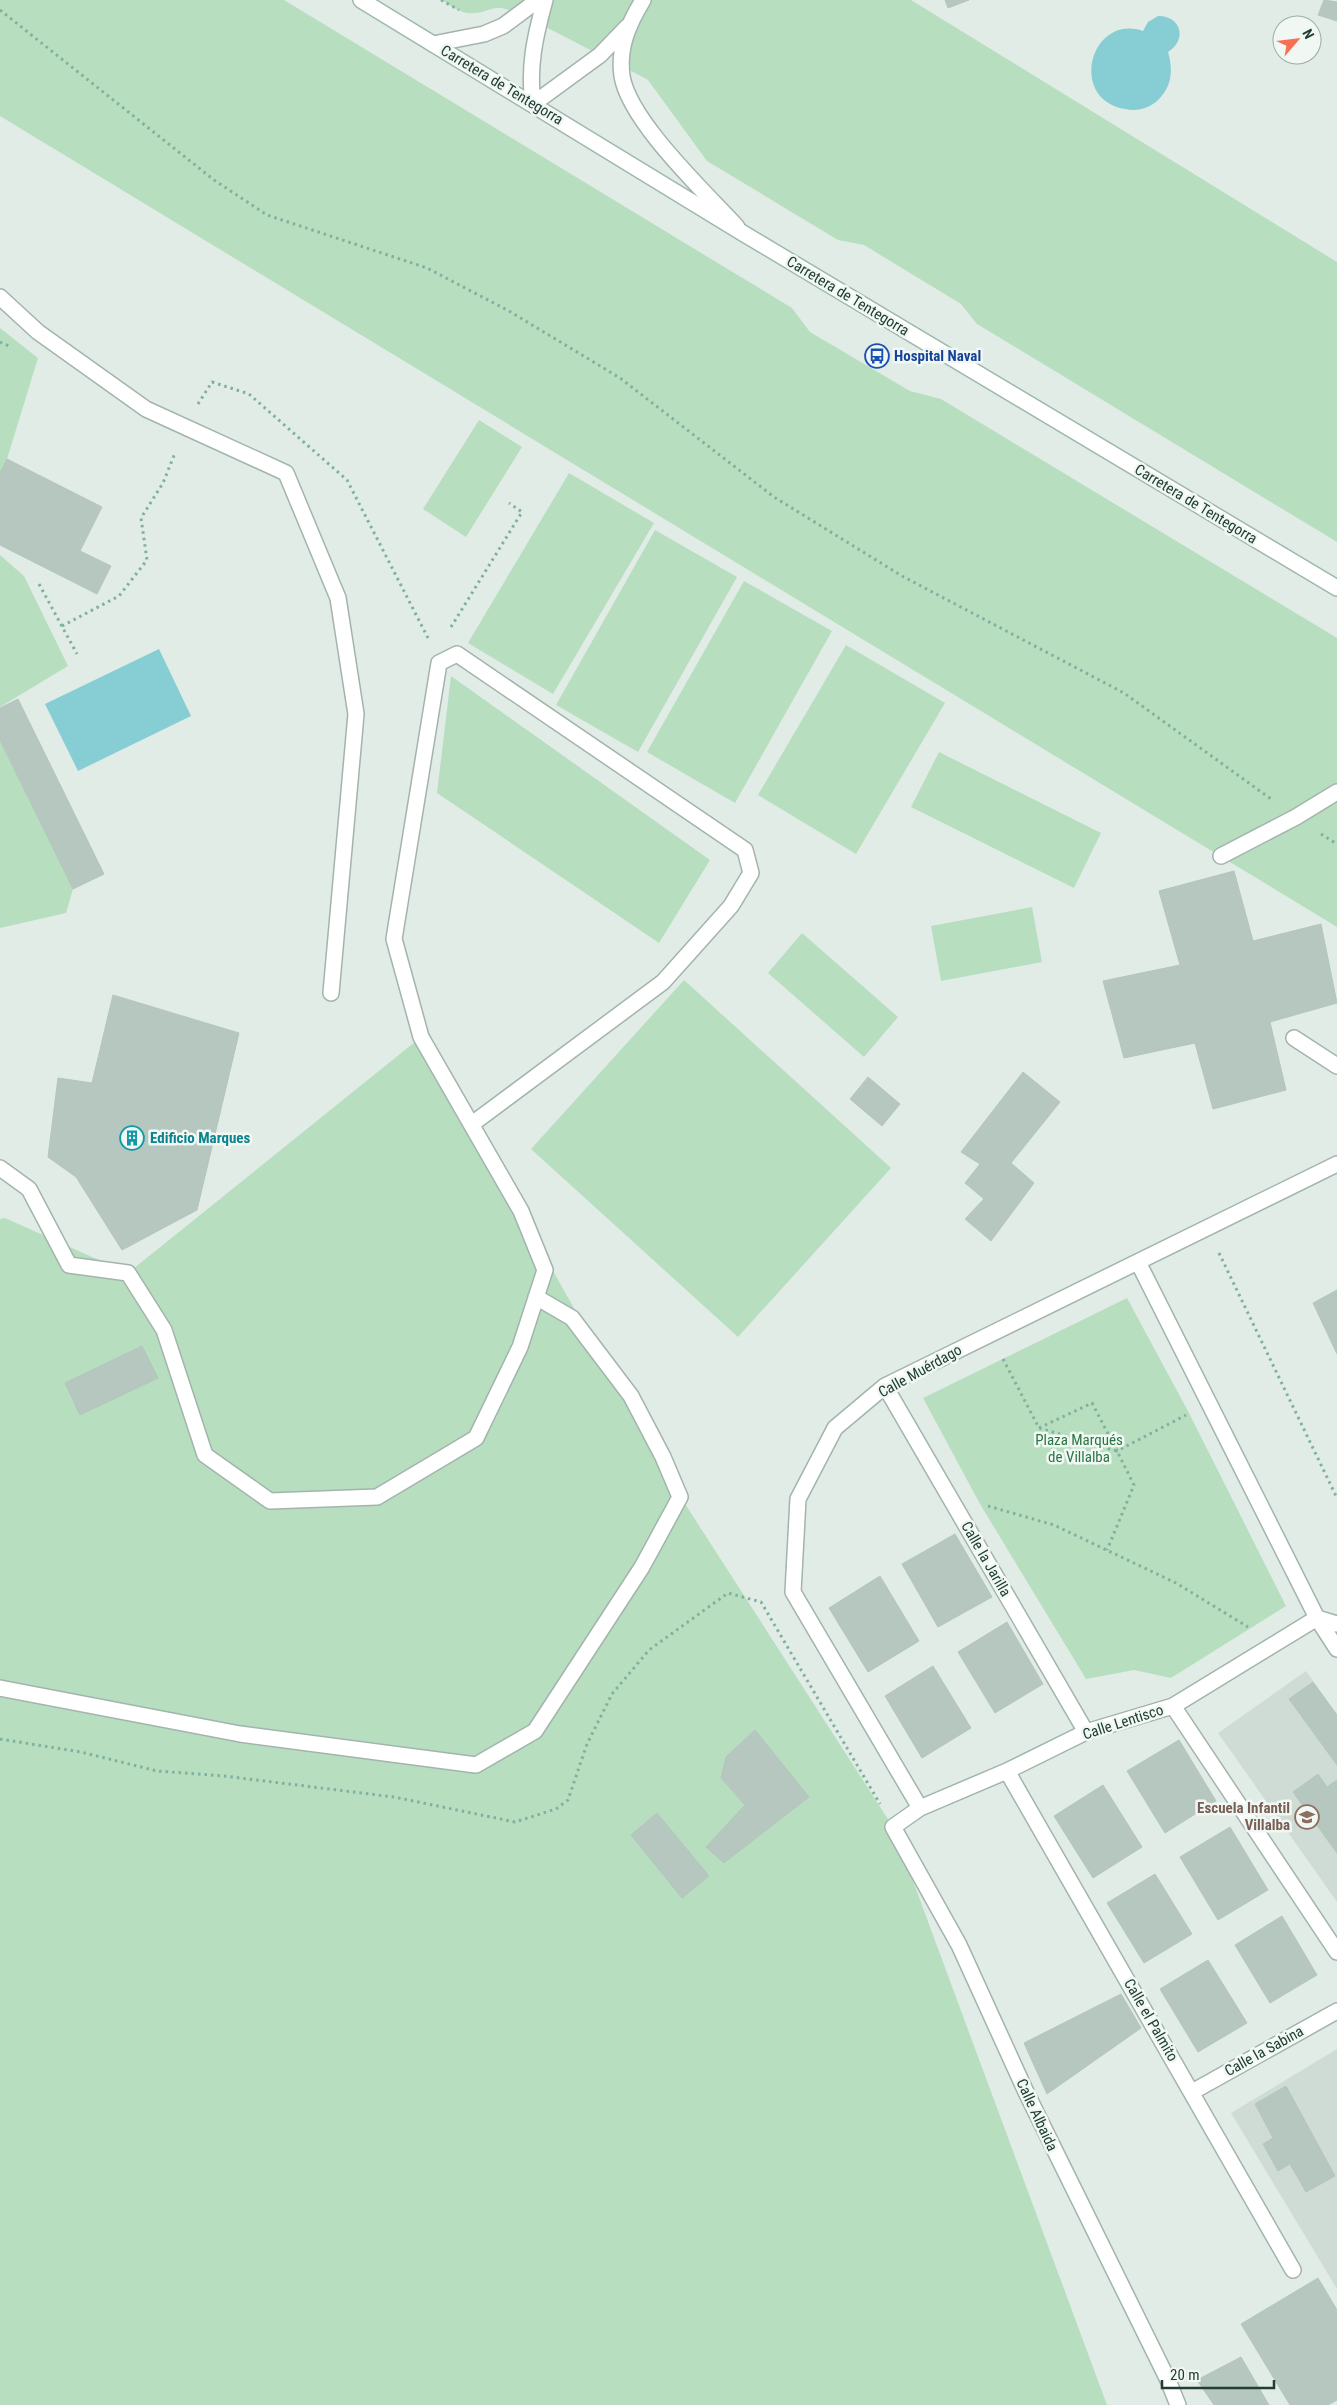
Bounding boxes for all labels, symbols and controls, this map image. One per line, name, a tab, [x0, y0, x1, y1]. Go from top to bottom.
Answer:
north arrow	[1272, 15, 1322, 65]
text: N	[1299, 26, 1318, 41]
street label: Carretera de Tentegorra	[438, 41, 566, 129]
street label: Carretera de Tentegorra	[784, 252, 912, 340]
bus stop icon: Hospital Naval	[864, 343, 890, 369]
place label: Hospital Naval	[894, 347, 981, 365]
street label: Carretera de Tentegorra	[1132, 460, 1260, 548]
building icon: Edificio Marques	[119, 1125, 145, 1151]
place label: Edificio Marques	[150, 1129, 250, 1147]
street label: Calle Muérdago	[875, 1341, 965, 1401]
park label: Plaza Marqués de Villalba	[1035, 1431, 1123, 1466]
street label: Calle la Jarilla	[957, 1518, 1015, 1600]
street label: Calle Lentisco	[1080, 1701, 1166, 1743]
place label: Escuela Infantil Villalba	[1197, 1799, 1290, 1834]
school or university icon: Escuela Infantil Villalba	[1294, 1804, 1320, 1830]
street label: Calle el Palmito	[1120, 1975, 1182, 2065]
street label: Calle la Sabina	[1221, 2022, 1307, 2080]
street label: Calle Albaida	[1012, 2076, 1062, 2154]
scale bar	[1162, 2358, 1274, 2390]
text: 20 m	[1170, 2366, 1200, 2384]

